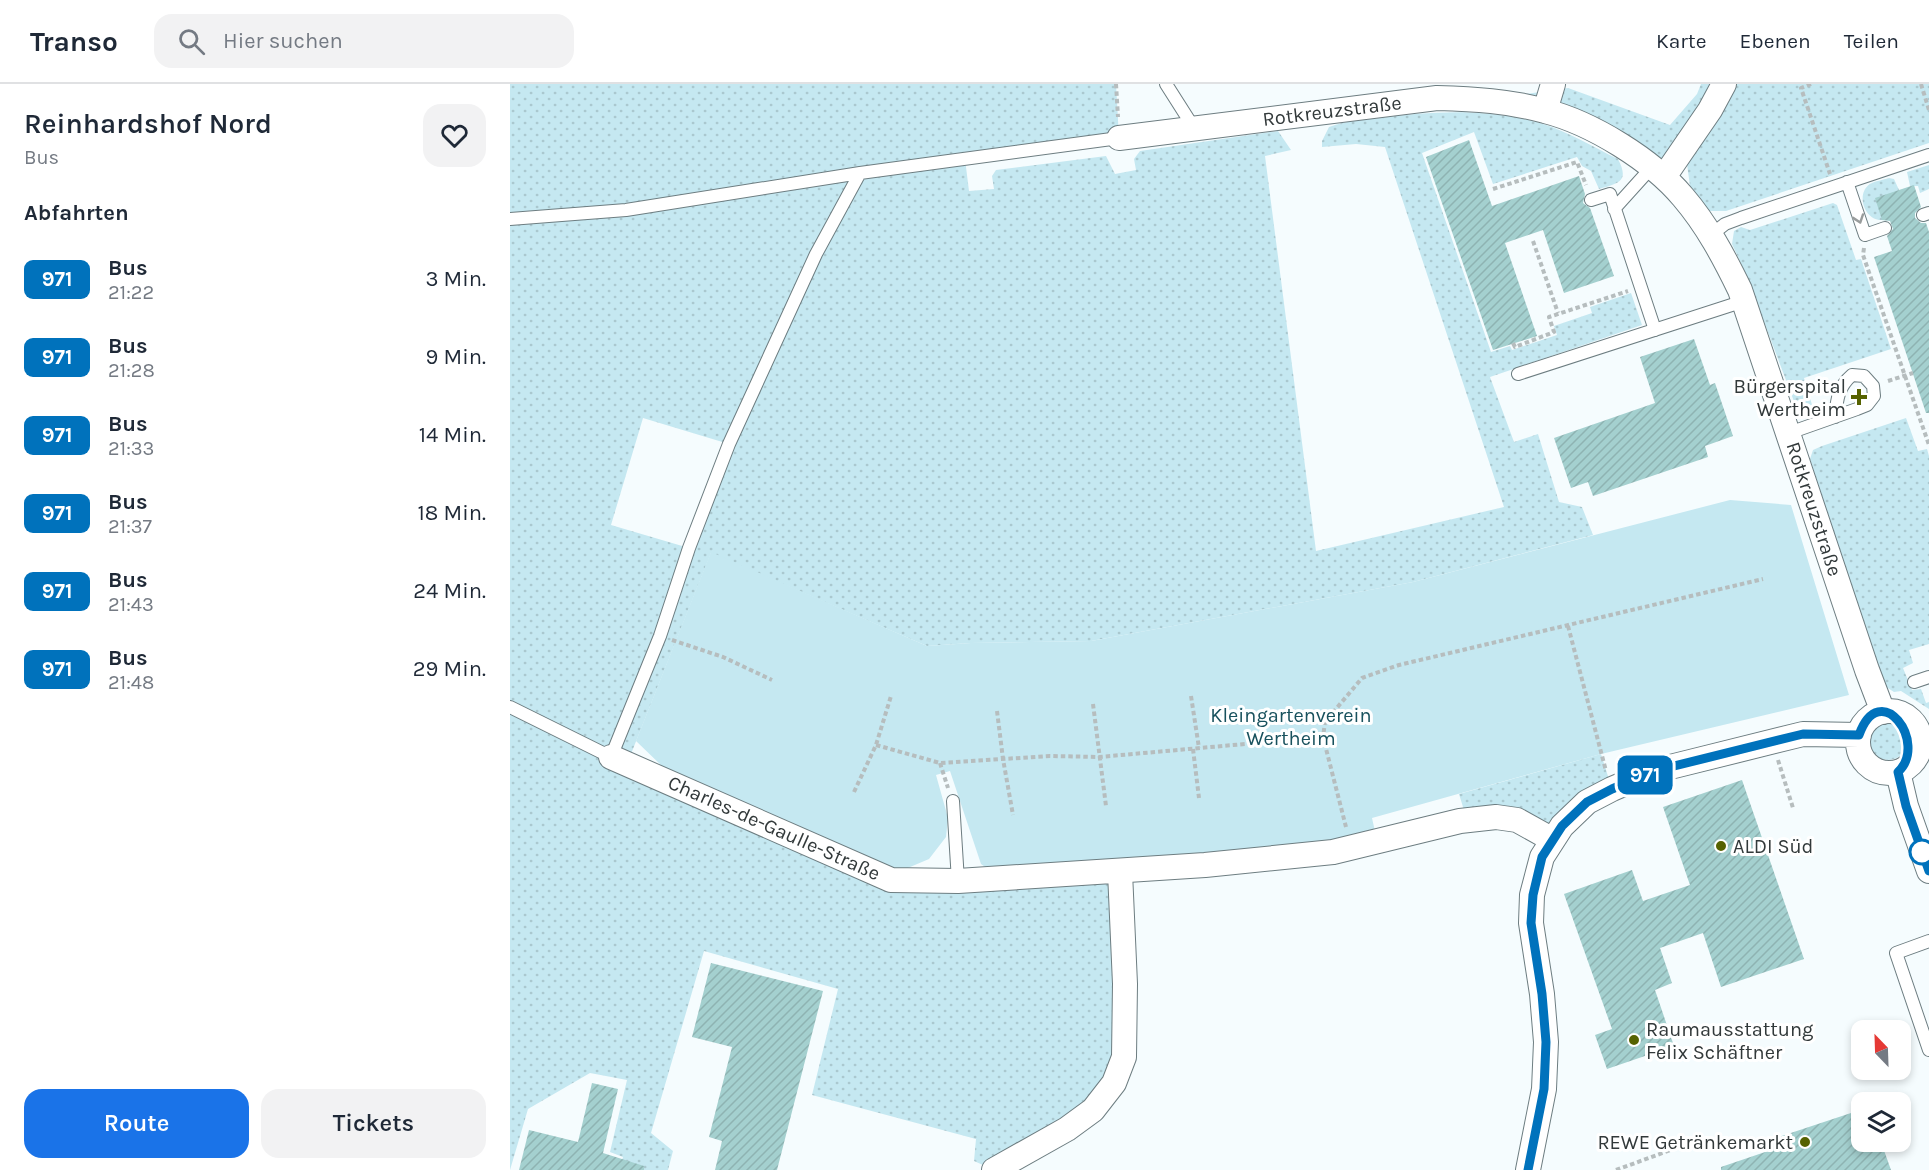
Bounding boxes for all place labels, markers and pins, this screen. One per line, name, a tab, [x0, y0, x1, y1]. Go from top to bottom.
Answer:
place label: Bürgerspital Wertheim	[1733, 375, 1846, 421]
marker: Bürgerspital Wertheim	[1850, 388, 1868, 406]
place label: ALDI Süd	[1733, 835, 1813, 858]
marker: ALDI Süd	[1714, 839, 1728, 853]
unlabelled marker	[1909, 839, 1929, 865]
place label: Raumausstattung Felix Schäftner	[1646, 1018, 1813, 1064]
marker: Raumausstattung Felix Schäftner	[1627, 1033, 1641, 1047]
place label: REWE Getränkemarkt	[1597, 1131, 1793, 1154]
marker: REWE Getränkemarkt	[1798, 1135, 1812, 1149]

